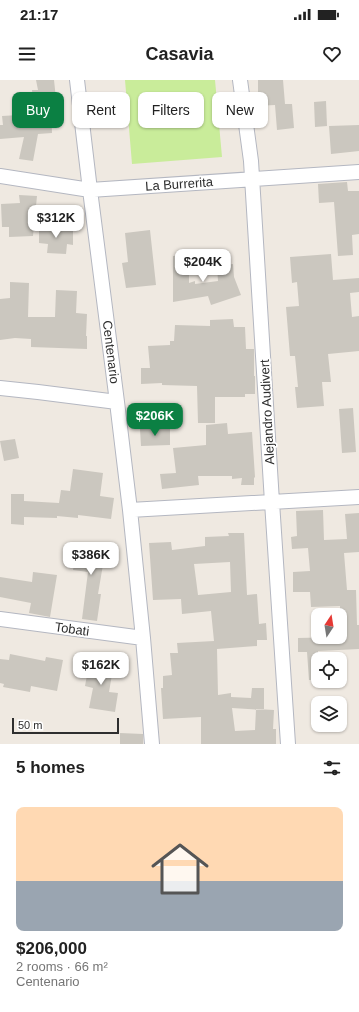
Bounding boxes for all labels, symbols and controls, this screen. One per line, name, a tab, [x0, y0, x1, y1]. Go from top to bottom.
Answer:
text: 21:17	[20, 6, 58, 23]
icon: menu	[16, 43, 38, 65]
icon: heart	[321, 43, 343, 65]
text: Casavia	[145, 44, 214, 64]
chip: Buy	[12, 92, 64, 128]
chip: Rent	[72, 92, 130, 128]
chip: Filters	[138, 92, 204, 128]
chip: New	[212, 92, 268, 128]
street label: La Burrerita	[145, 174, 214, 194]
pin: $312K	[28, 205, 84, 239]
text: $312K	[37, 210, 75, 225]
pin: $204K	[175, 249, 231, 283]
text: $204K	[184, 254, 222, 269]
street label: Centenario	[100, 320, 122, 384]
street label: Alejandro Audivert	[257, 359, 277, 465]
pin: $206K	[127, 403, 183, 437]
text: $206K	[136, 408, 174, 423]
pin: $386K	[63, 542, 119, 576]
text: $386K	[72, 547, 110, 562]
north arrow	[311, 608, 347, 644]
map controls	[311, 608, 347, 732]
street label: Tobati	[54, 619, 90, 639]
pin: $162K	[73, 652, 129, 686]
button: locate	[311, 652, 347, 688]
text: $162K	[82, 657, 120, 672]
button: layers	[311, 696, 347, 732]
scale bar	[12, 716, 119, 735]
text: 50 m	[18, 719, 42, 731]
icon: filters	[321, 757, 343, 779]
text: 5 homes	[16, 758, 85, 777]
icon: home	[144, 833, 216, 905]
text: $206,000	[16, 939, 87, 958]
text: 2 rooms · 66 m²	[16, 959, 108, 974]
text: Centenario	[16, 974, 80, 989]

